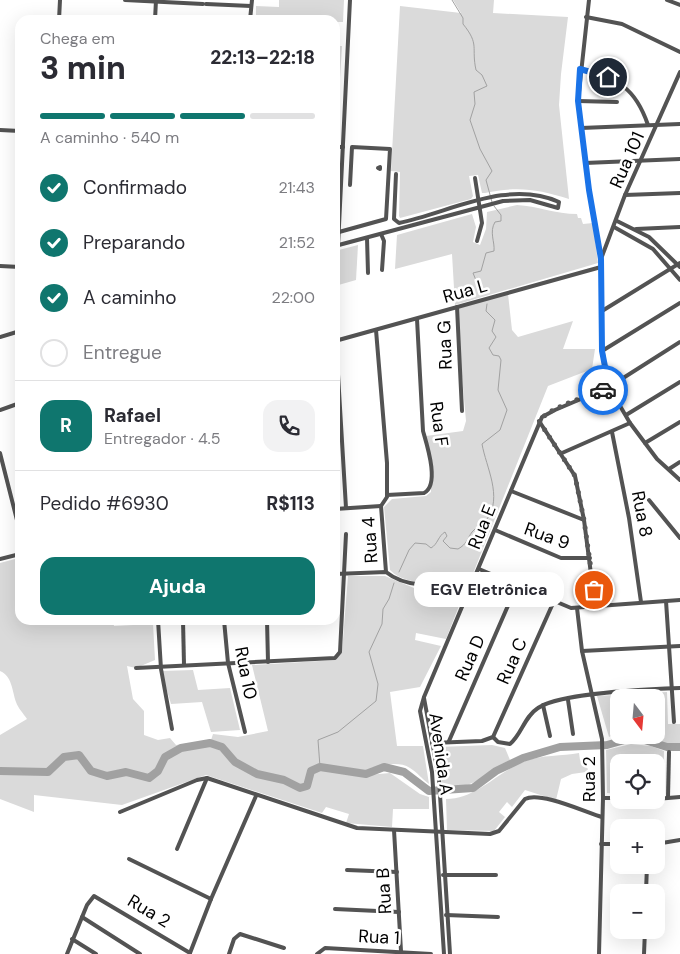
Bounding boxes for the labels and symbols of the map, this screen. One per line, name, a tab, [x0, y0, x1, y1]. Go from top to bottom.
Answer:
pin	[587, 56, 629, 98]
street label: Rua 101	[604, 128, 650, 192]
street label: Rua L	[440, 273, 490, 309]
street label: Rua G	[432, 320, 458, 370]
courier	[578, 365, 628, 415]
street label: Rua F	[424, 400, 454, 448]
street label: Rua 8	[626, 489, 658, 539]
street label: Rua E	[462, 501, 502, 553]
street label: Rua 4	[356, 516, 384, 564]
street label: Rua 9	[521, 517, 573, 555]
pin	[573, 569, 615, 611]
callout: EGV Eletrônica	[414, 572, 564, 608]
street label: Rua D	[449, 631, 491, 685]
street label: Rua C	[491, 634, 533, 688]
street label: Rua 10	[229, 644, 263, 702]
north arrow	[610, 689, 665, 744]
street label: Avenida A	[423, 711, 459, 797]
street label: Rua 2	[577, 756, 601, 802]
street label: Rua B	[371, 867, 397, 915]
street label: Rua 2	[123, 889, 175, 933]
street label: Rua 1	[358, 924, 400, 950]

